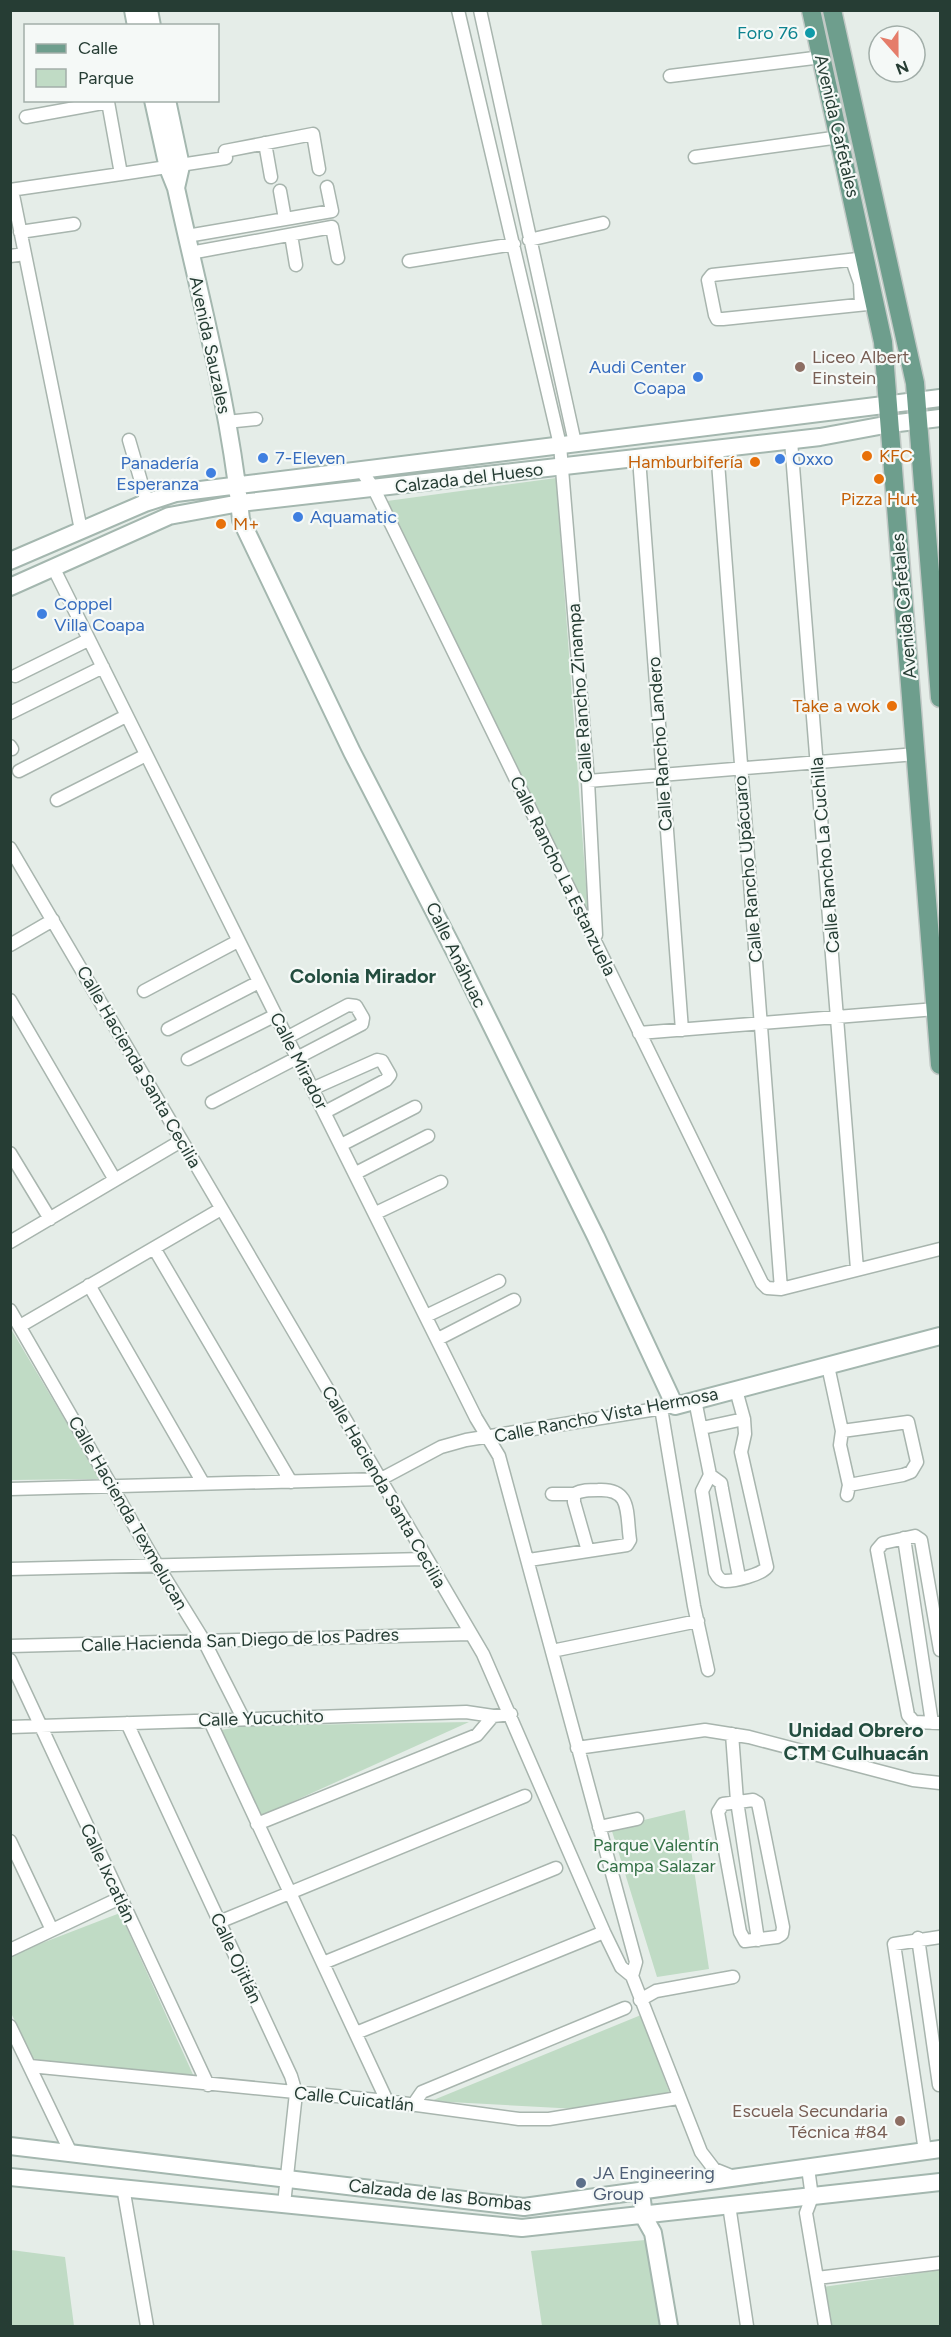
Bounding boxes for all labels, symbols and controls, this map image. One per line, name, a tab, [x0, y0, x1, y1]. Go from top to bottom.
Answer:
place label: Foro 76	[737, 22, 798, 44]
legend	[24, 24, 219, 102]
north arrow	[867, 24, 927, 84]
marker: Foro 76	[803, 26, 817, 40]
text: Calle	[78, 37, 118, 59]
street label: Avenida Cafetales	[810, 52, 864, 200]
text: N	[893, 56, 911, 79]
text: Parque	[78, 67, 134, 89]
street label: Avenida Sauzales	[185, 274, 235, 416]
place label: Liceo Albert Einstein	[812, 346, 910, 389]
place label: Audi Center Coapa	[589, 356, 686, 399]
marker: Liceo Albert Einstein	[793, 360, 807, 374]
marker: Audi Center Coapa	[691, 370, 705, 384]
place label: KFC	[879, 445, 913, 467]
place label: 7-Eleven	[275, 447, 345, 469]
place label: Oxxo	[792, 448, 833, 470]
marker: KFC	[860, 449, 874, 463]
marker: 7-Eleven	[256, 451, 270, 465]
place label: Hamburbifería	[628, 451, 743, 473]
place label: Panadería Esperanza	[116, 452, 199, 495]
marker: Oxxo	[773, 452, 787, 466]
marker: Hamburbifería	[748, 455, 762, 469]
street label: Calzada del Hueso	[394, 458, 544, 498]
marker: Panadería Esperanza	[204, 466, 218, 480]
marker: Pizza Hut	[872, 472, 886, 486]
place label: Pizza Hut	[841, 488, 917, 510]
place label: Aquamatic	[310, 506, 397, 528]
marker: Aquamatic	[291, 510, 305, 524]
place label: M+	[233, 513, 259, 535]
marker: M+	[214, 517, 228, 531]
street label: Avenida Cafetales	[887, 532, 921, 680]
place label: Coppel Villa Coapa	[54, 593, 145, 636]
street label: Calle Rancho Zinampa	[563, 603, 597, 783]
marker: Coppel Villa Coapa	[35, 607, 49, 621]
street label: Calle Rancho Landero	[643, 656, 677, 832]
place label: Take a wok	[792, 695, 880, 717]
marker: Take a wok	[885, 699, 899, 713]
street label: Calle Rancho La Cuchilla	[805, 756, 845, 954]
street label: Calle Rancho La Estanzuela	[505, 773, 621, 979]
street label: Calle Rancho Upácuaro	[729, 775, 767, 963]
street label: Calle Anáhuac	[421, 899, 491, 1012]
street label: Calle Hacienda Santa Cecilia	[72, 962, 206, 1172]
district label: Colonia Mirador	[290, 964, 437, 988]
street label: Calle Mirador	[265, 1009, 333, 1113]
street label: Calle Hacienda Santa Cecilia	[317, 1382, 451, 1592]
street label: Calle Rancho Vista Hermosa	[492, 1382, 720, 1448]
street label: Calle Hacienda Texmelucan	[63, 1412, 193, 1614]
street label: Calle Hacienda San Diego de los Padres	[81, 1623, 399, 1657]
street label: Calle Yucuchito	[198, 1705, 324, 1731]
district label: Unidad Obrero CTM Culhuacán	[783, 1718, 929, 1765]
street label: Calle Ixcatlán	[76, 1820, 140, 1926]
park label: Parque Valentín Campa Salazar	[593, 1834, 719, 1877]
street label: Calle Ojitlán	[205, 1909, 267, 2007]
street label: Calle Cuicatlán	[293, 2082, 415, 2116]
place label: Escuela Secundaria Técnica #84	[732, 2100, 888, 2143]
marker: Escuela Secundaria Técnica #84	[893, 2114, 907, 2128]
place label: JA Engineering Group	[593, 2162, 715, 2205]
street label: Calzada de las Bombas	[347, 2174, 533, 2216]
marker: JA Engineering Group	[574, 2176, 588, 2190]

